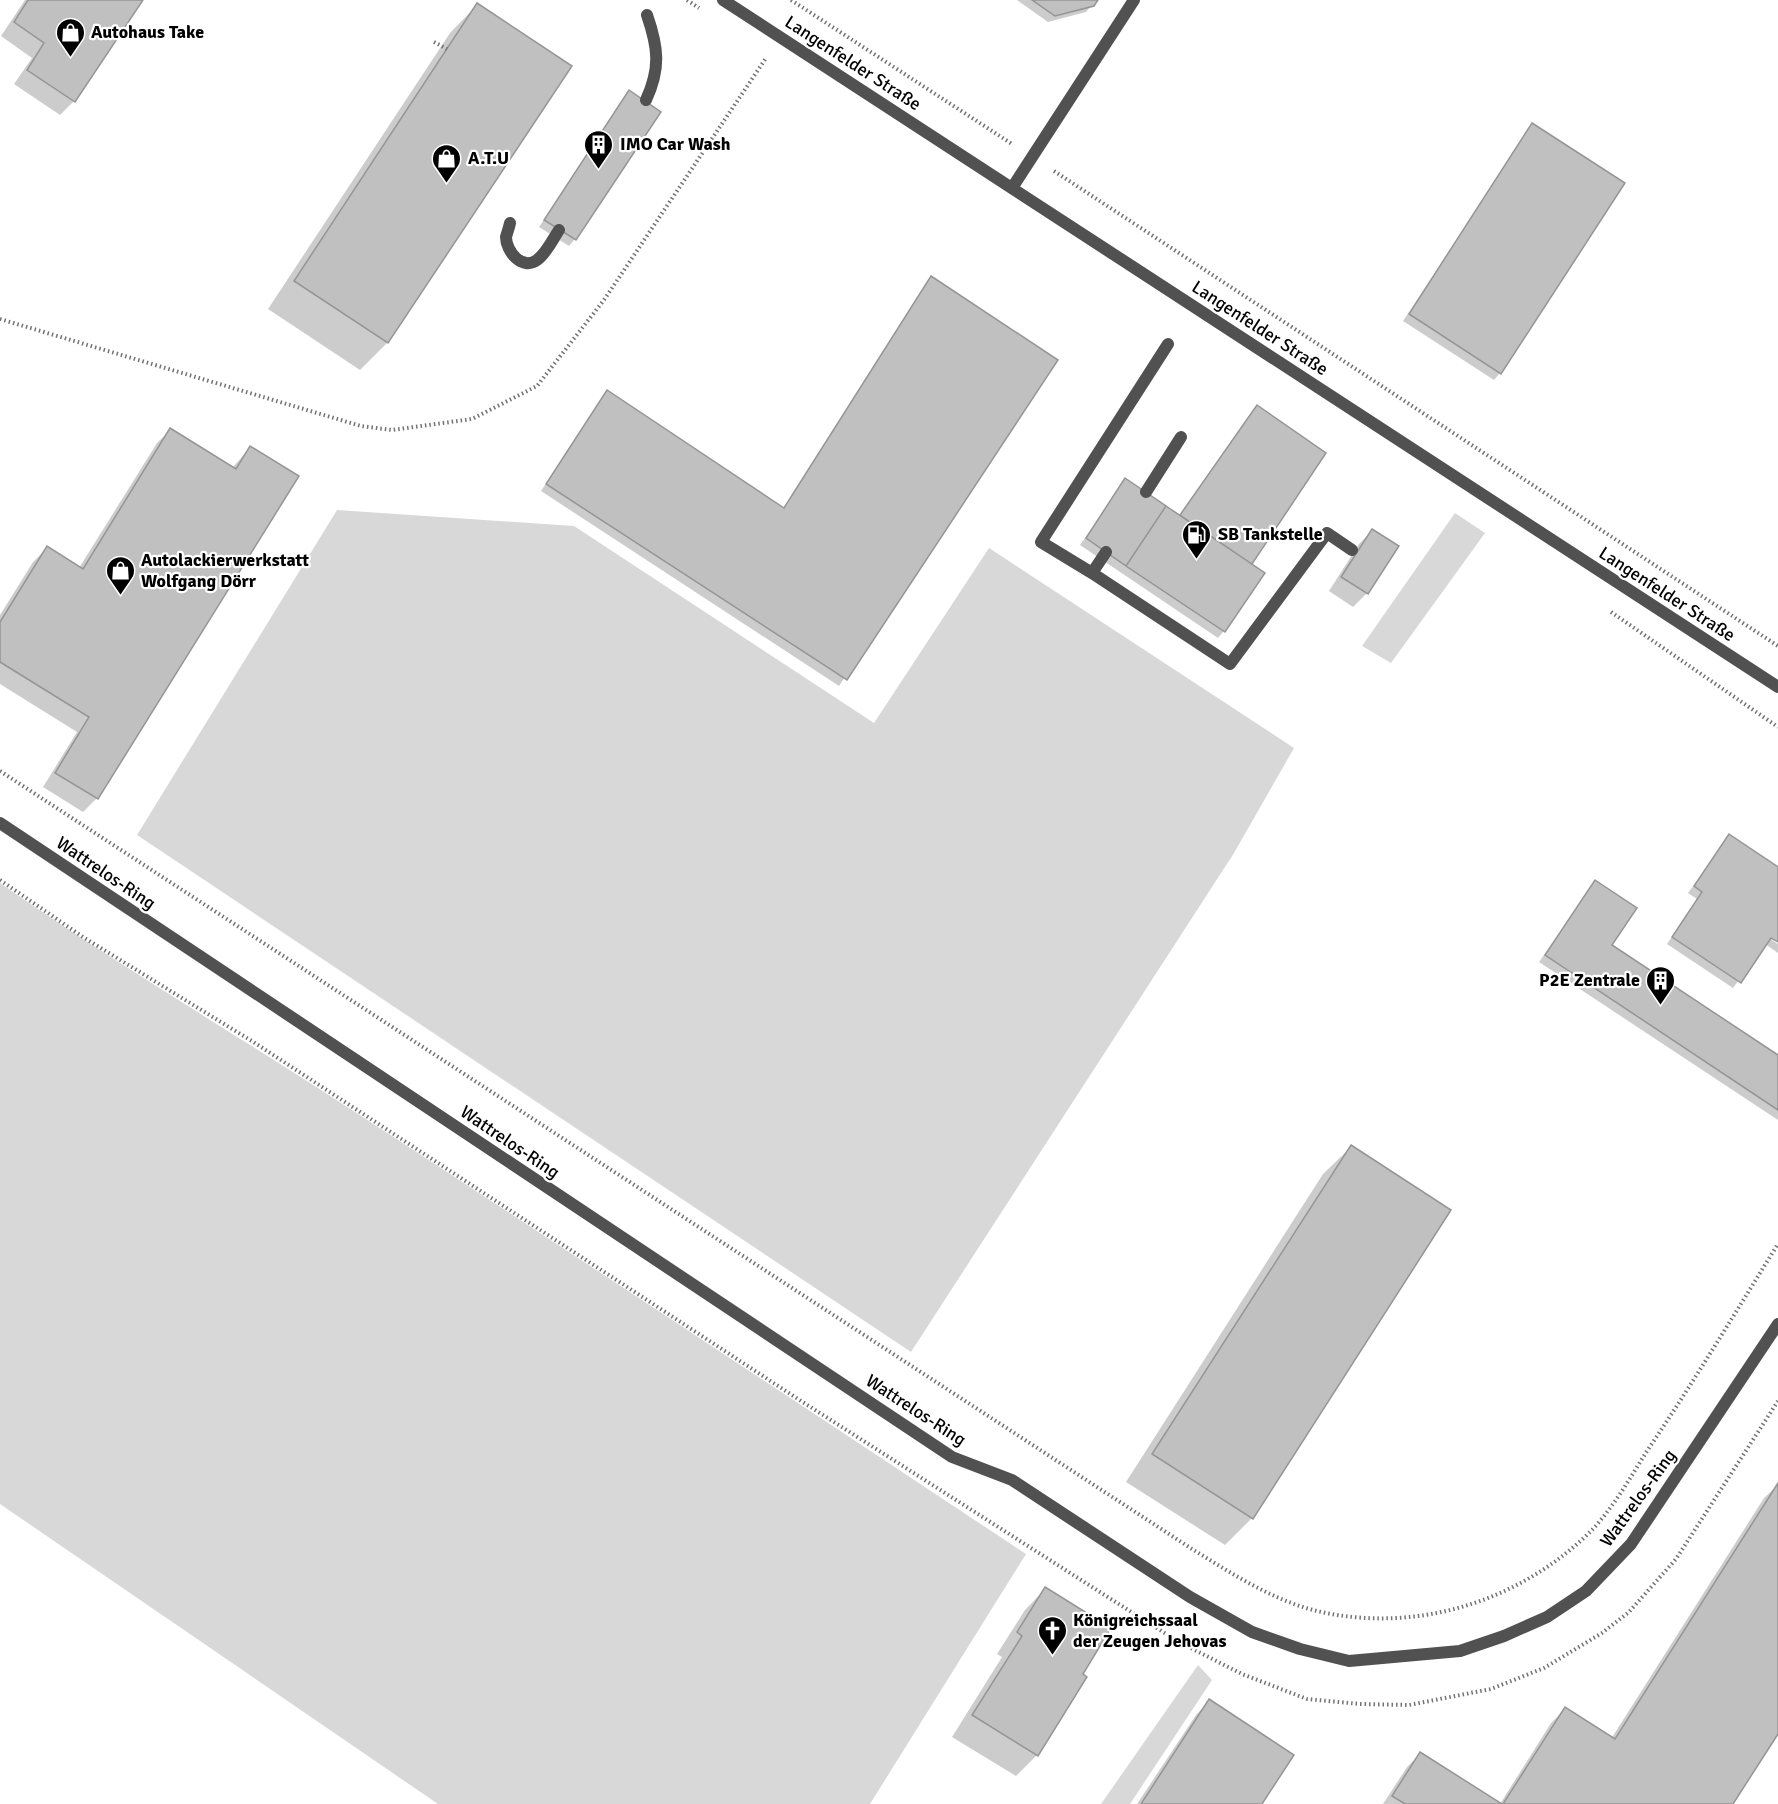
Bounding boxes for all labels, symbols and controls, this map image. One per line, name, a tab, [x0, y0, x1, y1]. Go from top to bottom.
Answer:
street label: Langenfelder Straße	[781, 11, 925, 115]
shop icon: Autohaus Take	[54, 16, 86, 58]
place label: Autohaus Take	[91, 21, 204, 43]
building icon: IMO Car Wash	[583, 128, 615, 170]
place label: IMO Car Wash	[620, 133, 731, 155]
shop icon: A.T.U	[431, 142, 463, 184]
place label: A.T.U	[468, 147, 509, 169]
street label: Langenfelder Straße	[1188, 276, 1332, 380]
fuel station icon: SB Tankstelle	[1181, 518, 1213, 560]
place label: SB Tankstelle	[1218, 523, 1323, 545]
street label: Langenfelder Straße	[1595, 542, 1739, 646]
place label: Autolackierwerkstatt Wolfgang Dörr	[141, 549, 309, 592]
shop icon: Autolackierwerkstatt Wolfgang Dörr	[104, 554, 136, 596]
street label: Wattrelos-Ring	[52, 832, 160, 914]
building icon: P2E Zentrale	[1645, 964, 1677, 1006]
place label: P2E Zentrale	[1539, 969, 1640, 991]
street label: Wattrelos-Ring	[456, 1101, 564, 1183]
street label: Wattrelos-Ring	[862, 1369, 970, 1451]
street label: Wattrelos-Ring	[1595, 1445, 1681, 1551]
place label: Königreichssaal der Zeugen Jehovas	[1073, 1609, 1226, 1652]
church icon: Königreichssaal der Zeugen Jehovas	[1036, 1614, 1068, 1656]

